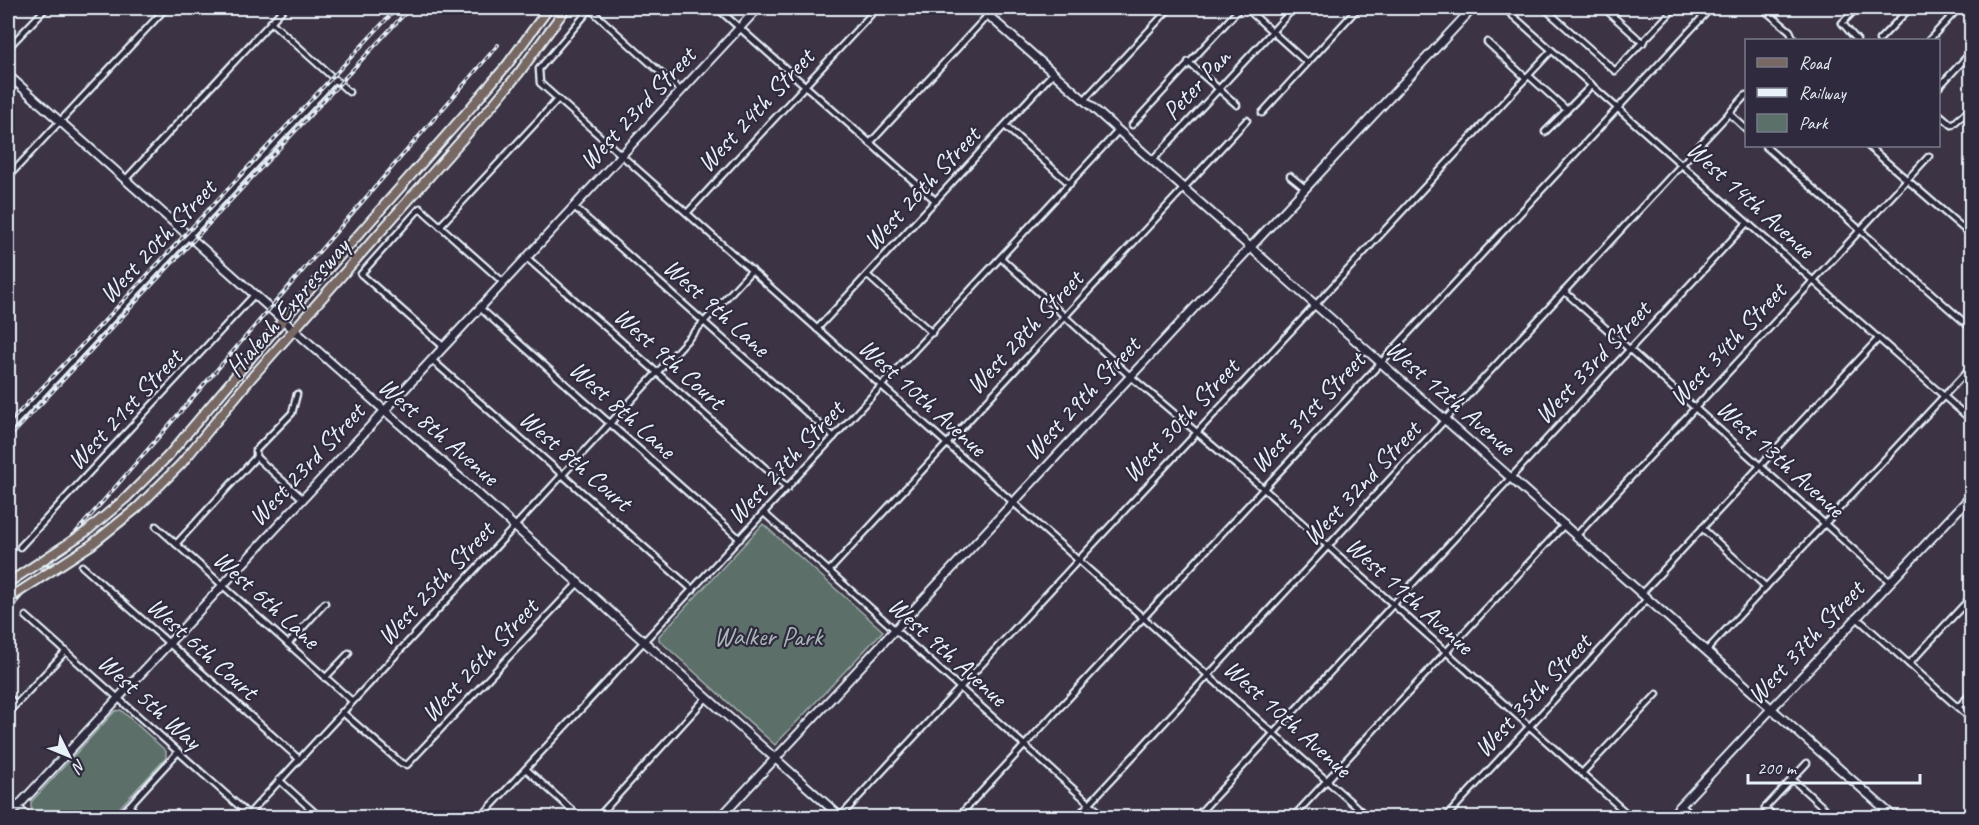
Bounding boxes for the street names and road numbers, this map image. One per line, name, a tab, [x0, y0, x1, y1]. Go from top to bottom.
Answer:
street label: West 23rd Street	[572, 38, 704, 177]
street label: West 24th Street	[690, 40, 823, 179]
street label: Peter Pan	[1155, 41, 1239, 127]
street label: West 26th Street	[856, 118, 989, 257]
street label: West 14th Avenue	[1680, 133, 1823, 267]
street label: West 20th Street	[92, 171, 225, 310]
street label: Hialeah Expressway	[218, 230, 358, 384]
street label: West 9th Lane	[657, 251, 778, 365]
street label: West 28th Street	[959, 262, 1092, 401]
street label: West 34th Street	[1662, 274, 1795, 413]
street label: West 33rd Street	[1527, 292, 1659, 431]
street label: West 9th Court	[607, 300, 734, 419]
street label: West 29th Street	[1016, 328, 1149, 467]
street label: West 10th Avenue	[852, 331, 995, 465]
street label: West 12th Avenue	[1379, 332, 1523, 464]
street label: West 21st Street	[60, 340, 191, 477]
street label: West 31st Street	[1243, 343, 1374, 480]
street label: West 30th Street	[1115, 350, 1248, 489]
street label: West 8th Lane	[563, 353, 684, 467]
street label: West 8th Avenue	[371, 370, 507, 494]
street label: West 27th Street	[720, 392, 853, 531]
street label: West 13th Avenue	[1710, 392, 1853, 526]
street label: West 23rd Street	[241, 394, 373, 533]
street label: West 8th Court	[513, 402, 641, 520]
street label: West 32nd Street	[1295, 412, 1429, 553]
street label: West 25th Street	[370, 513, 503, 652]
street label: West 11th Avenue	[1339, 529, 1482, 663]
street label: West 6th Lane	[207, 543, 328, 657]
street label: West 37th Street	[1740, 572, 1873, 711]
street label: West 9th Avenue	[881, 589, 1015, 715]
street label: West 6th Court	[140, 590, 267, 709]
street label: West 26th Street	[414, 590, 547, 729]
street label: West 35th Street	[1467, 625, 1600, 764]
street label: West 5th Way	[91, 646, 210, 758]
street label: West 10th Avenue	[1217, 652, 1360, 786]

